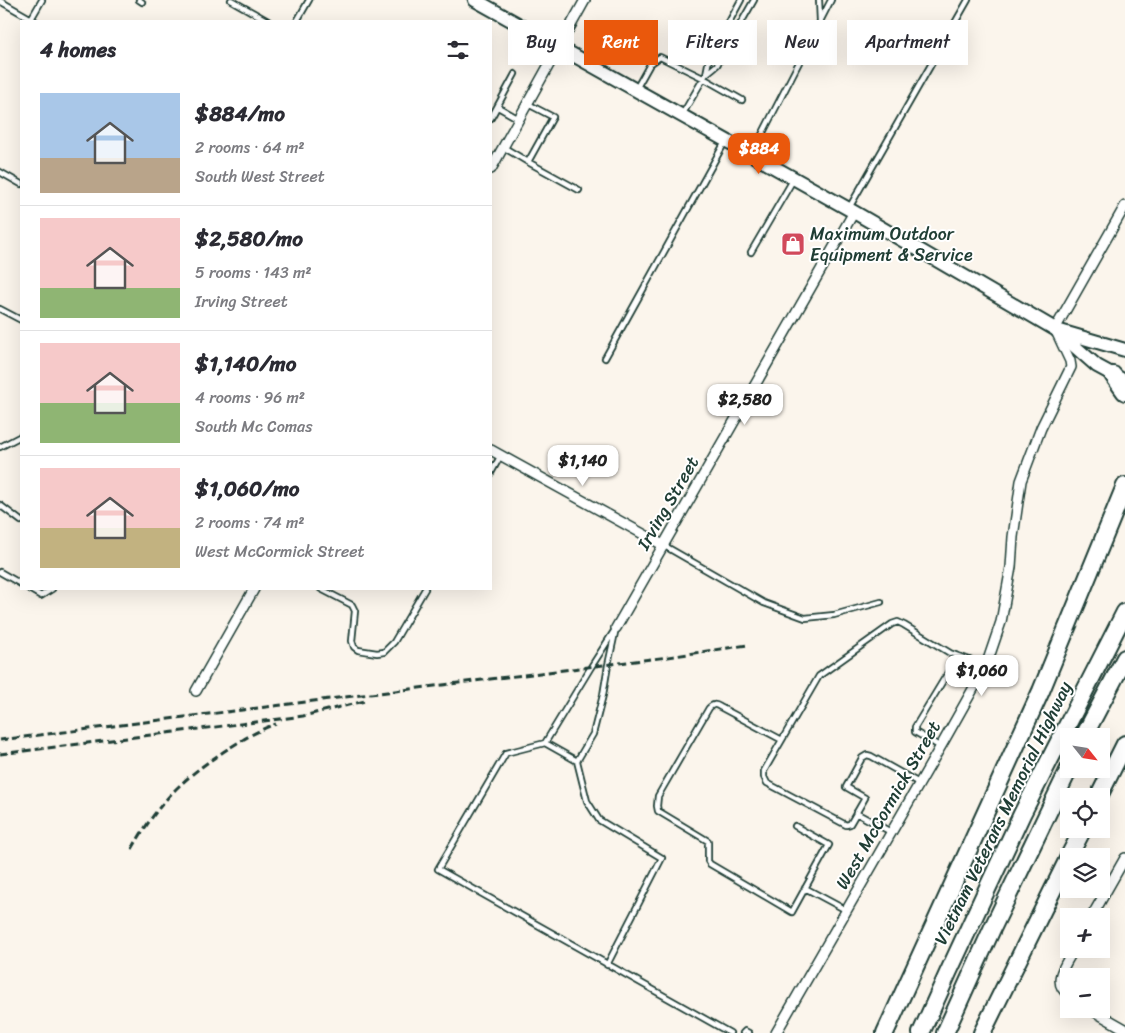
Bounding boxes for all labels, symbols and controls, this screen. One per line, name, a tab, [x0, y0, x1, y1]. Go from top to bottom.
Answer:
chip: Buy	[508, 20, 574, 65]
chip: Rent	[584, 20, 658, 65]
chip: Filters	[668, 20, 757, 65]
chip: New	[767, 20, 837, 65]
chip: Apartment	[847, 20, 968, 65]
text: 4 homes	[40, 31, 116, 69]
icon: filters	[444, 36, 472, 64]
text: $884/mo	[195, 95, 285, 133]
icon: home	[80, 113, 140, 173]
pin: $884	[729, 132, 789, 175]
text: 2 rooms · 64 m²	[195, 133, 305, 162]
text: $884	[739, 134, 779, 163]
text: South West Street	[195, 162, 325, 191]
place label: Maximum Outdoor Equipment & Service	[810, 218, 973, 271]
text: $2,580/mo	[195, 220, 303, 258]
shop icon: Maximum Outdoor Equipment & Service	[780, 231, 806, 257]
icon: home	[80, 238, 140, 298]
text: 5 rooms · 143 m²	[195, 258, 312, 287]
text: Irving Street	[195, 287, 288, 316]
text: $1,140/mo	[195, 345, 296, 383]
icon: home	[80, 363, 140, 423]
text: 4 rooms · 96 m²	[195, 383, 305, 412]
pin: $2,580	[704, 384, 786, 426]
text: $2,580	[718, 385, 772, 414]
text: South Mc Comas	[195, 412, 313, 441]
pin: $1,140	[542, 444, 624, 487]
text: $1,140	[559, 446, 607, 475]
street label: Irving Street	[628, 450, 708, 557]
text: $1,060/mo	[195, 470, 299, 508]
icon: home	[80, 488, 140, 548]
text: 2 rooms · 74 m²	[195, 508, 305, 537]
text: West McCormick Street	[195, 537, 364, 566]
pin: $1,060	[941, 654, 1023, 697]
text: $1,060	[956, 656, 1008, 685]
street label: Vietnam Veterans Memorial Highway	[925, 675, 1081, 950]
street label: West McCormick Street	[827, 714, 950, 896]
north arrow	[1060, 728, 1110, 778]
map controls	[1060, 728, 1110, 1018]
button: locate	[1060, 788, 1110, 838]
button: layers	[1060, 848, 1110, 898]
button: +	[1060, 908, 1110, 958]
button: −	[1060, 968, 1110, 1018]

